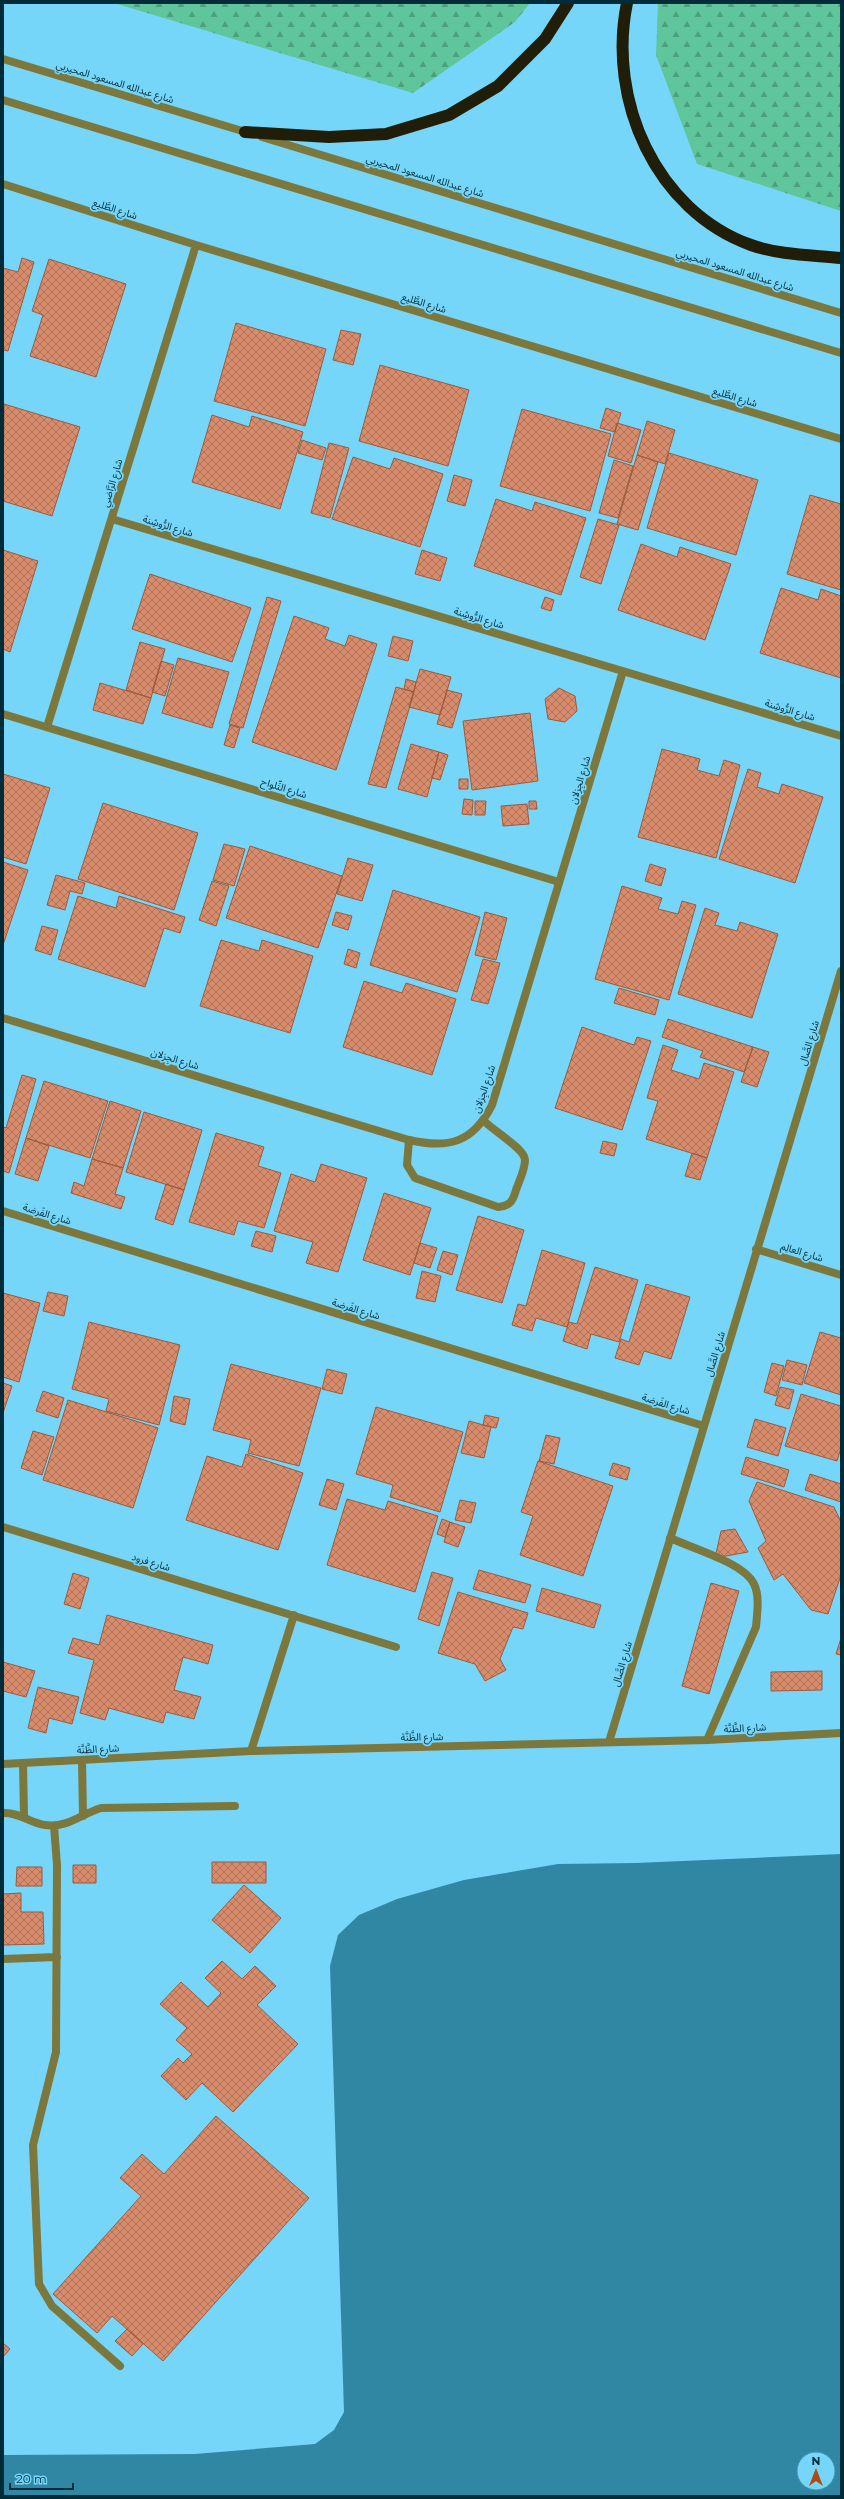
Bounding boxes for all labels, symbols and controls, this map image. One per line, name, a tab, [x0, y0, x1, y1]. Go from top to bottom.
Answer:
street label: شارع عبدالله المسعود المحيربي	[54, 58, 176, 107]
street label: شارع عبدالله المسعود المحيربي	[364, 152, 486, 201]
street label: شارع الطَّليع	[91, 196, 139, 223]
street label: شارع عبدالله المسعود المحيربي	[674, 246, 796, 295]
street label: شارع الطَّليع	[400, 290, 448, 317]
street label: شارع الطَّليع	[711, 384, 759, 411]
street label: شارع الرَّاضي	[99, 457, 127, 509]
street label: شارع الرُّوشِنة	[141, 512, 195, 541]
street label: شارع الرُّوشِنة	[452, 604, 506, 633]
street label: شارع الرُّوشِنة	[763, 696, 817, 725]
street label: شارع الجِزلان	[566, 754, 595, 806]
street label: شارع التِّلواح	[259, 775, 309, 802]
street label: شارع الصَّال	[796, 1019, 823, 1067]
street label: شارع الجِزلان	[149, 1045, 201, 1074]
street label: شارع الجِزلان	[470, 1063, 499, 1115]
street label: شارع الفَرضة	[21, 1201, 73, 1228]
street label: شارع العالِم	[779, 1239, 825, 1266]
street label: شارع الفَرضة	[330, 1296, 382, 1323]
street label: شارع الصَّال	[702, 1330, 729, 1378]
street label: شارع الفَرضة	[640, 1391, 692, 1418]
street label: شارع فرود	[130, 1550, 172, 1575]
street label: شارع الصَّال	[609, 1640, 636, 1688]
street label: شارع الظَّنَّة	[723, 1719, 767, 1737]
street label: شارع الظَّنَّة	[401, 1729, 444, 1745]
street label: شارع الظَّنَّة	[76, 1740, 120, 1758]
north arrow	[796, 2451, 836, 2491]
text: N	[812, 2454, 820, 2468]
scale bar	[10, 2465, 73, 2491]
text: 20 m	[16, 2471, 47, 2486]

